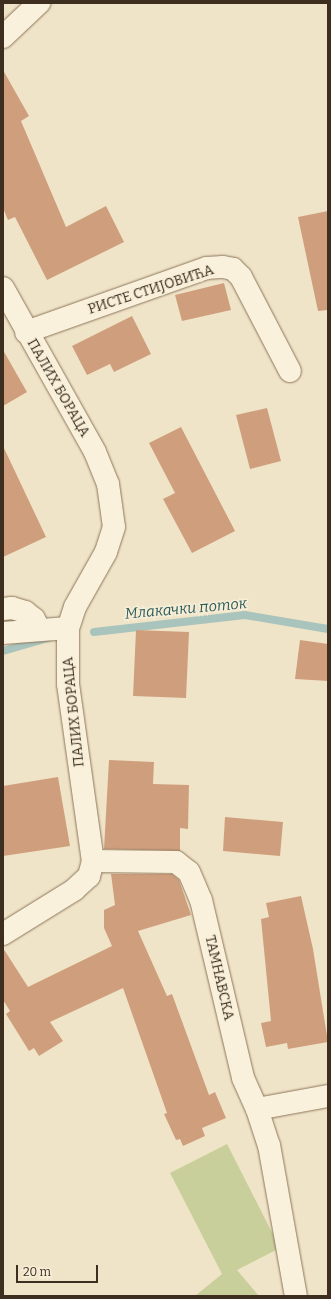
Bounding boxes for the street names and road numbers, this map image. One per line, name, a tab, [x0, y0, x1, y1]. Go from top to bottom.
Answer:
street label: РИСТЕ СТИЈОВИЋА	[86, 262, 216, 318]
street label: ПАЛИХ БОРАЦА	[23, 336, 93, 440]
street label: ПАЛИХ БОРАЦА	[60, 656, 88, 768]
street label: ТАМНАВСКА	[201, 934, 237, 1022]

